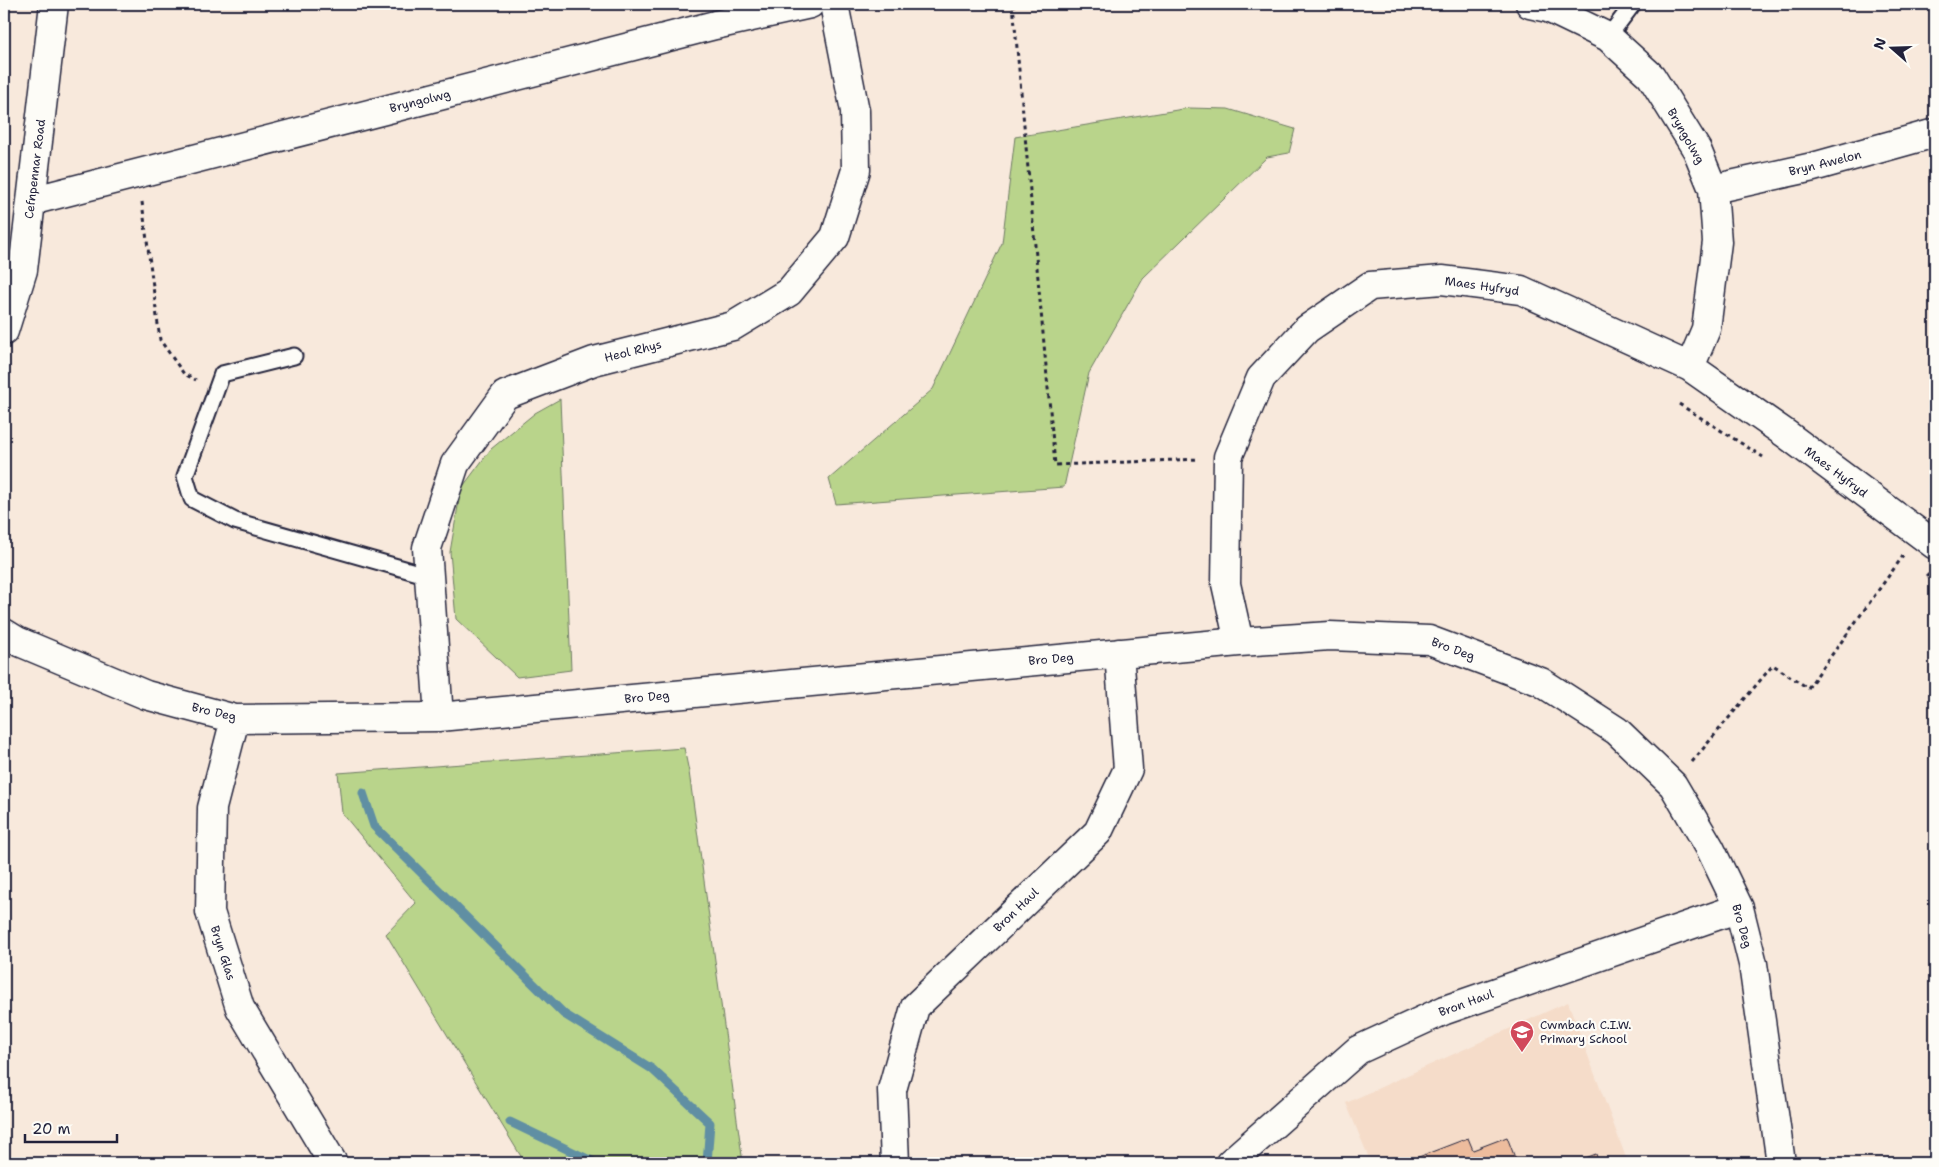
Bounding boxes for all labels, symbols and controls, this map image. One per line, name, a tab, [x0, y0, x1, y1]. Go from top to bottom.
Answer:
north arrow	[1866, 22, 1916, 72]
text: N	[1869, 35, 1890, 52]
street label: Bryngolwg	[388, 86, 452, 116]
street label: Bryngolwg	[1664, 105, 1708, 167]
street label: Cefnpennar Road	[21, 118, 49, 220]
street label: Bryn Awelon	[1787, 146, 1863, 180]
street label: Maes Hyfryd	[1444, 273, 1521, 299]
street label: Heol Rhys	[603, 336, 663, 366]
street label: Maes Hyfryd	[1801, 443, 1871, 501]
street label: Bro Deg	[1429, 634, 1477, 664]
street label: Bro Deg	[1028, 649, 1074, 669]
street label: Bro Deg	[624, 687, 670, 707]
street label: Bro Deg	[190, 699, 238, 725]
street label: Bron Haul	[990, 884, 1042, 936]
street label: Bro Deg	[1728, 902, 1756, 950]
street label: Bryn Glas	[207, 924, 239, 982]
street label: Bron Haul	[1436, 986, 1496, 1020]
place label: Cwmbach C.I.W. Primary School	[1540, 1017, 1631, 1047]
school or university icon: Cwmbach C.I.W. Primary School	[1509, 1019, 1535, 1053]
scale bar	[25, 1112, 118, 1144]
text: 20 m	[32, 1119, 71, 1139]

